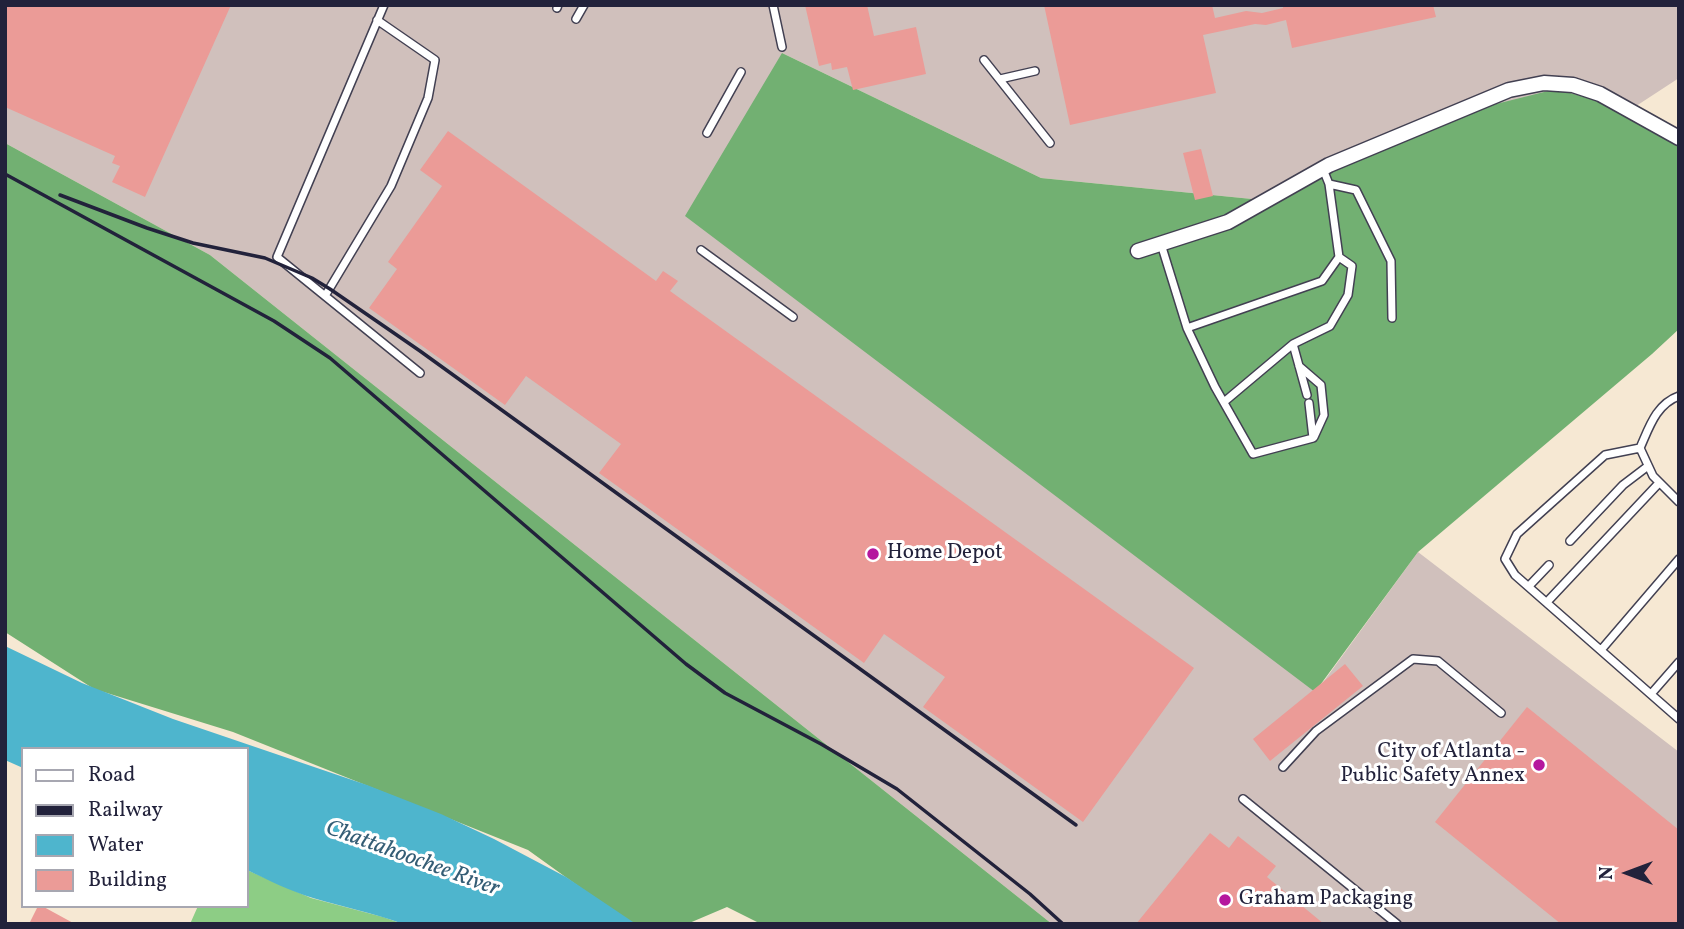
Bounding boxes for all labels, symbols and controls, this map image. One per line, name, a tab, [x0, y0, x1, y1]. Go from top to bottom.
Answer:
place label: Home Depot	[887, 541, 1003, 567]
marker: Home Depot	[865, 546, 881, 562]
place label: City of Atlanta - Public Safety Annex	[1341, 740, 1525, 790]
legend	[21, 747, 248, 908]
marker: City of Atlanta - Public Safety Annex	[1531, 757, 1547, 773]
text: Road	[88, 761, 135, 790]
text: Railway	[88, 796, 163, 825]
water label: Chattahoochee River	[321, 816, 503, 904]
text: Water	[88, 831, 144, 860]
north arrow	[1593, 838, 1663, 908]
text: Building	[88, 866, 167, 895]
text: N	[1594, 866, 1620, 880]
place label: Graham Packaging	[1239, 887, 1413, 913]
marker: Graham Packaging	[1217, 892, 1233, 908]

